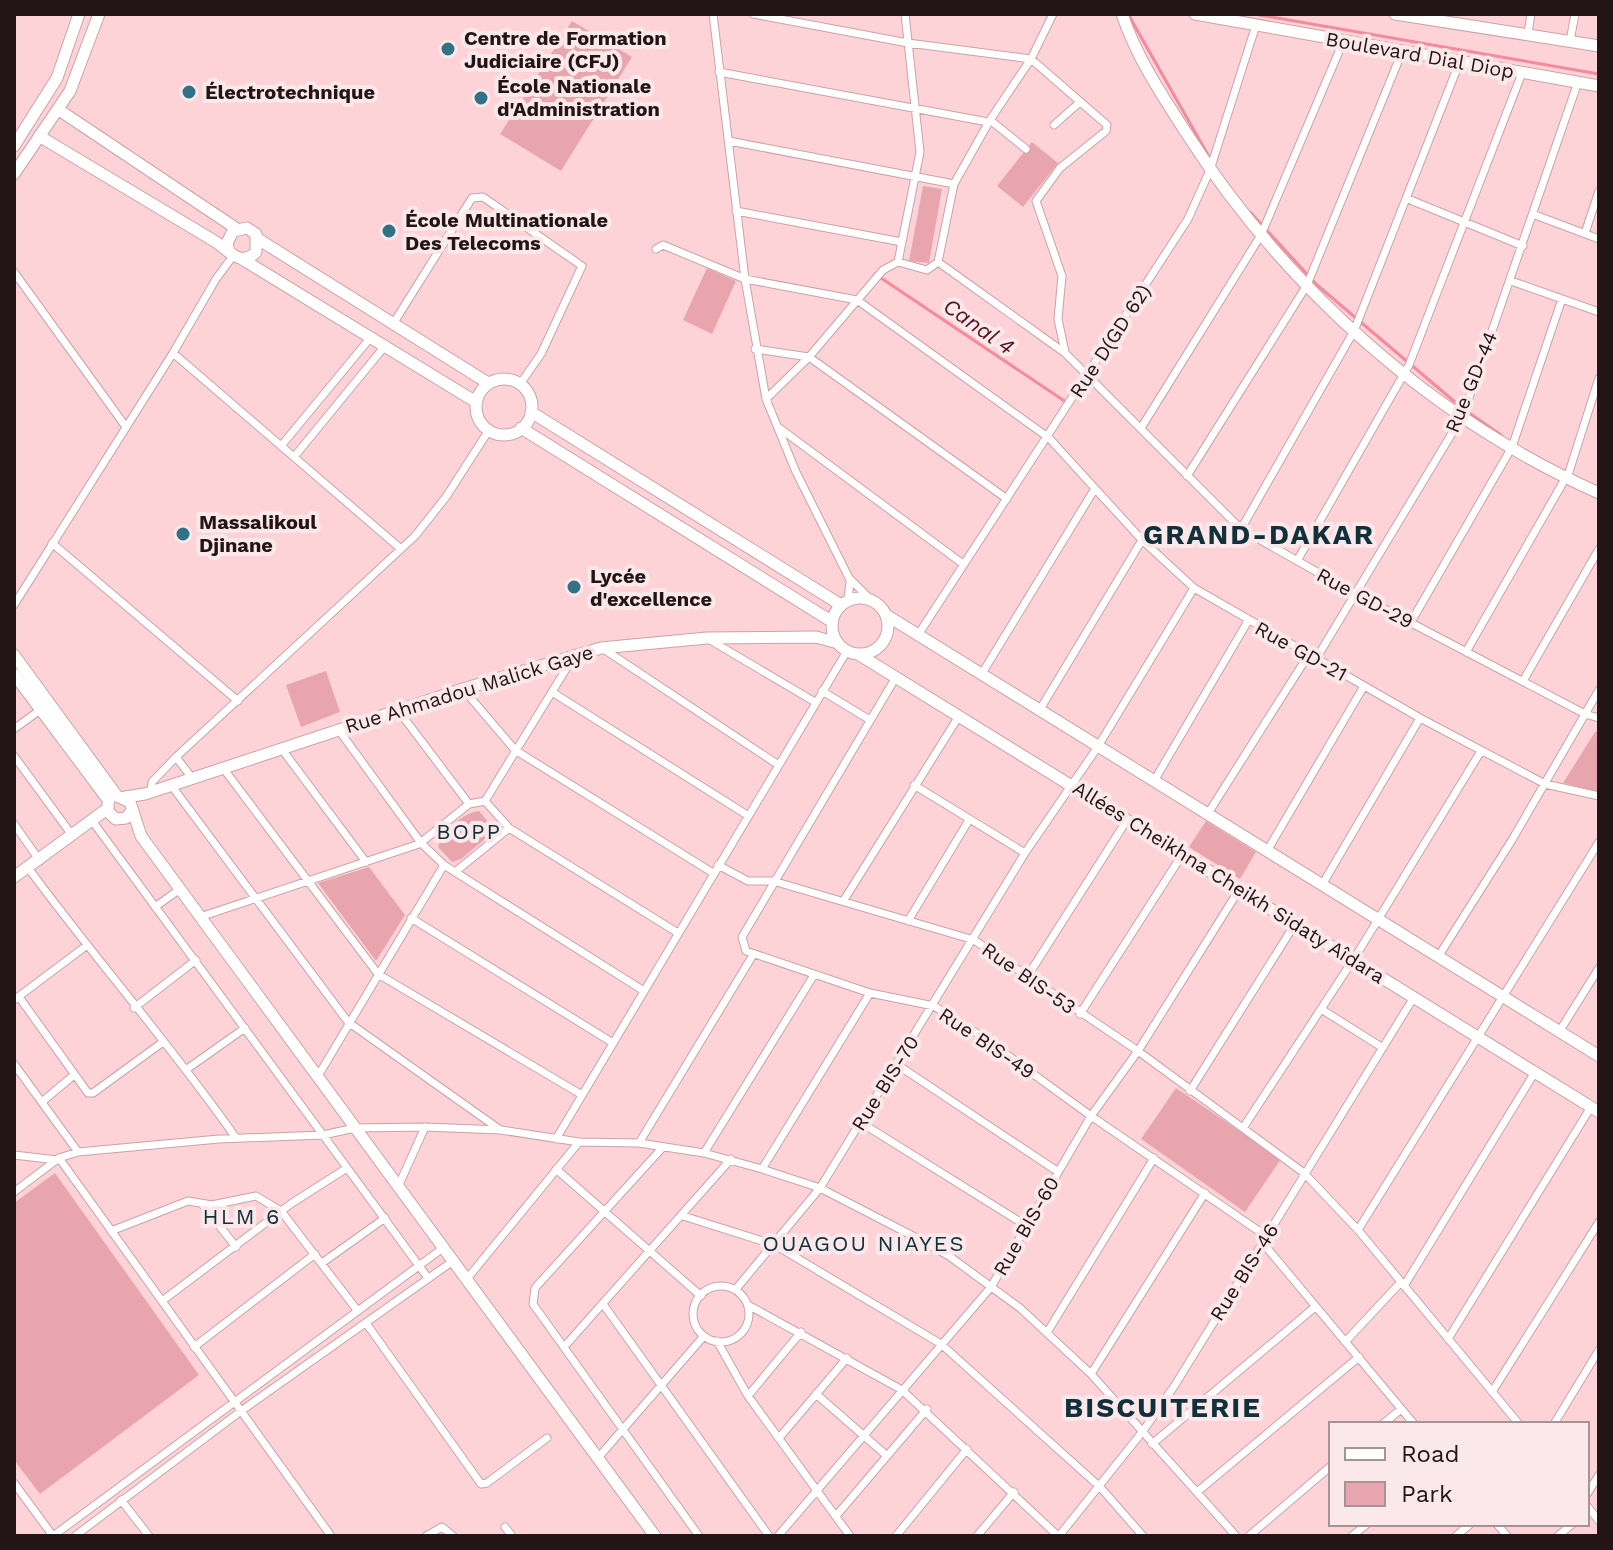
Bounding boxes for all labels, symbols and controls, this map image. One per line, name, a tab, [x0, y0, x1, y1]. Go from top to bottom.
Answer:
place label: Centre de Formation Judiciaire (CFJ)	[464, 26, 667, 73]
street label: Boulevard Dial Diop	[1324, 27, 1516, 83]
marker: Centre de Formation Judiciaire (CFJ)	[439, 40, 457, 58]
place label: École Nationale d'Administration	[497, 74, 660, 121]
place label: Électrotechnique	[205, 80, 375, 104]
marker: Électrotechnique	[180, 83, 198, 101]
marker: École Nationale d'Administration	[472, 89, 490, 107]
place label: École Multinationale Des Telecoms	[405, 208, 608, 255]
marker: École Multinationale Des Telecoms	[380, 222, 398, 240]
street label: Rue D(GD 62)	[1064, 280, 1156, 402]
water label: Canal 4	[939, 293, 1019, 360]
street label: Rue GD-44	[1440, 328, 1502, 436]
place label: Massalikoul Djinane	[199, 510, 317, 557]
district label: GRAND-DAKAR	[1143, 518, 1375, 551]
marker: Massalikoul Djinane	[174, 525, 192, 543]
street label: Rue GD-29	[1313, 563, 1417, 633]
place label: Lycée d'excellence	[590, 564, 712, 611]
marker: Lycée d'excellence	[565, 578, 583, 596]
street label: Rue GD-21	[1251, 616, 1351, 686]
street label: Rue Ahmadou Malick Gaye	[342, 640, 596, 738]
street label: Allées Cheikhna Cheikh Sidaty Aîdara	[1069, 776, 1389, 988]
district label: BOPP	[436, 819, 502, 844]
street label: Rue BIS-53	[977, 937, 1081, 1019]
street label: Rue BIS-49	[935, 1002, 1039, 1084]
street label: Rue BIS-70	[846, 1031, 924, 1135]
street label: Rue BIS-60	[988, 1172, 1064, 1280]
district label: HLM 6	[203, 1204, 281, 1229]
street label: Rue BIS-46	[1205, 1219, 1283, 1325]
district label: OUAGOU NIAYES	[762, 1231, 966, 1256]
district label: BISCUITERIE	[1064, 1391, 1262, 1424]
legend	[1329, 1422, 1589, 1526]
text: Road	[1401, 1440, 1460, 1468]
text: Park	[1401, 1480, 1453, 1508]

